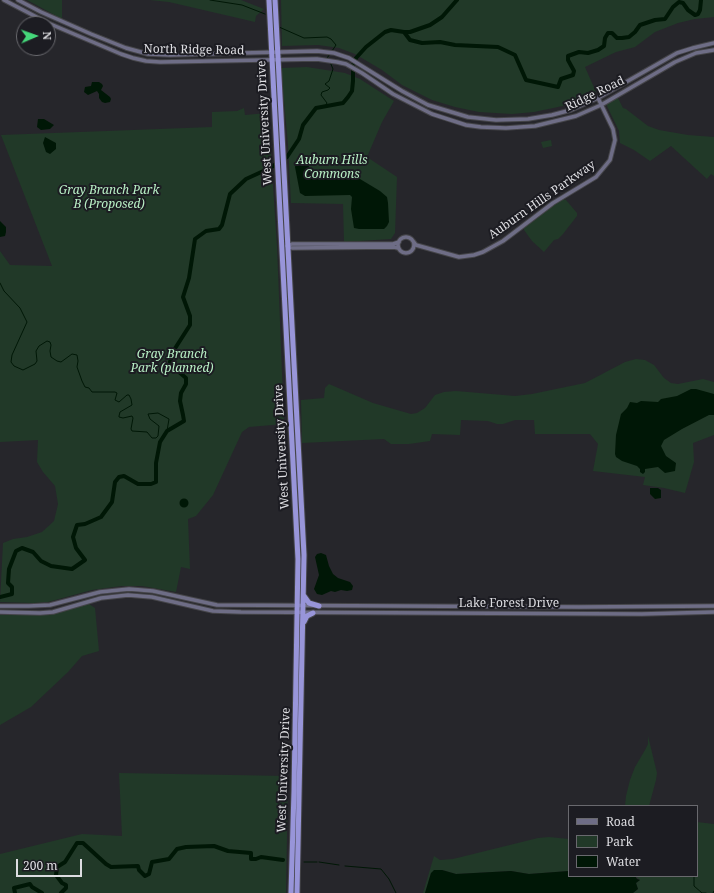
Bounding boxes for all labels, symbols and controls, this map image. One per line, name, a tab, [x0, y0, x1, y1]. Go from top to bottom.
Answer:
north arrow	[16, 16, 56, 56]
text: N	[40, 31, 55, 40]
street label: North Ridge Road	[144, 42, 244, 58]
street label: West University Drive	[255, 60, 275, 186]
street label: Ridge Road	[563, 74, 627, 114]
park label: Auburn Hills Commons	[296, 154, 368, 182]
street label: Auburn Hills Parkway	[486, 158, 598, 242]
park label: Gray Branch Park B (Proposed)	[59, 184, 159, 212]
park label: Gray Branch Park (planned)	[130, 348, 214, 376]
street label: West University Drive	[272, 384, 292, 510]
street label: Lake Forest Drive	[459, 597, 559, 611]
street label: West University Drive	[275, 707, 293, 833]
legend	[568, 805, 698, 877]
text: Road	[606, 813, 635, 830]
text: Park	[606, 833, 633, 850]
scale bar	[18, 851, 84, 877]
text: Water	[606, 853, 641, 870]
text: 200 m	[23, 857, 58, 874]

